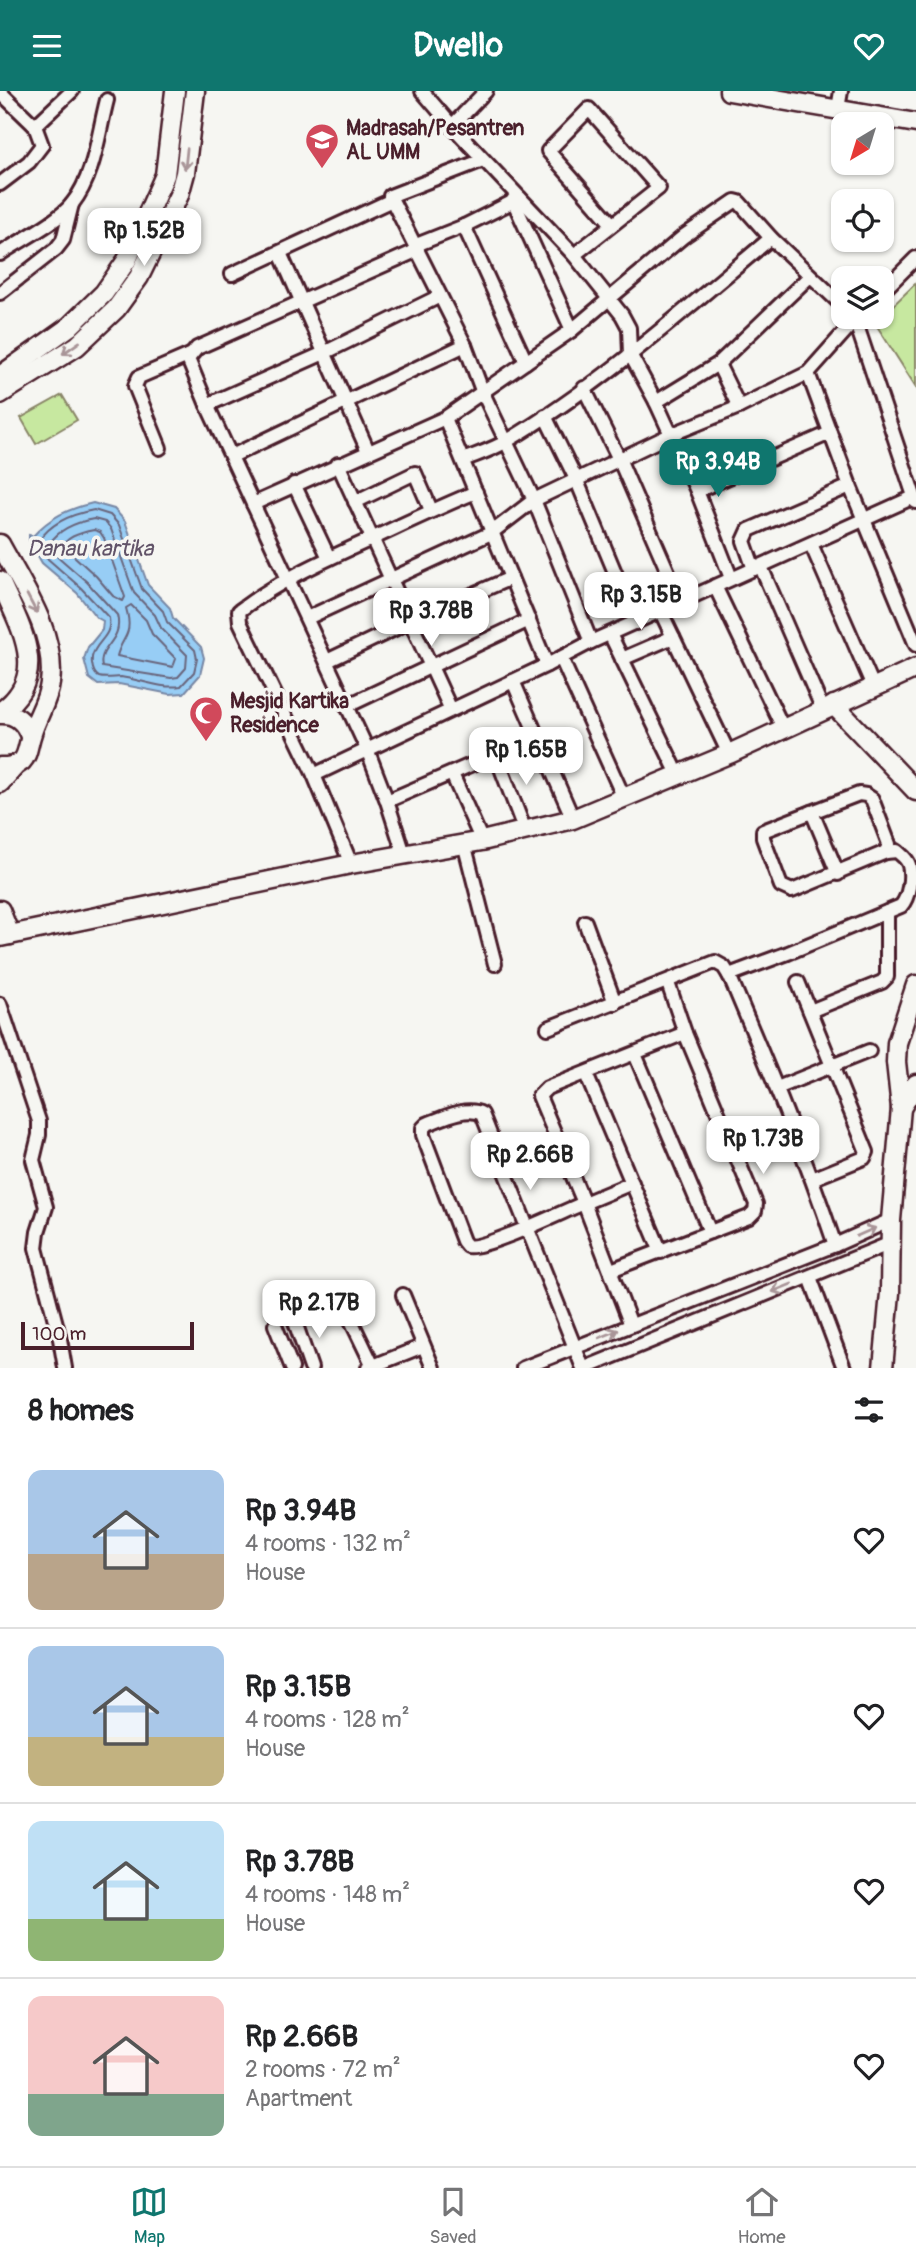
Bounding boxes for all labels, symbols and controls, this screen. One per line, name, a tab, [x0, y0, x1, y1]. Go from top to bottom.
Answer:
text: Dwello	[413, 26, 503, 66]
icon: menu	[28, 27, 66, 65]
icon: heart	[850, 27, 888, 65]
north arrow	[831, 112, 894, 175]
map controls	[831, 112, 894, 329]
place label: Madrasah/Pesantren AL UMM	[346, 115, 525, 166]
school or university icon: Madrasah/Pesantren AL UMM	[303, 121, 341, 170]
one-way arrow	[180, 147, 193, 170]
button: locate	[831, 189, 894, 252]
pin: Rp 1.52B	[72, 209, 216, 268]
text: Rp 1.52B	[103, 216, 185, 245]
button: layers	[831, 266, 894, 329]
one-way arrow	[62, 341, 81, 355]
pin: Rp 3.94B	[646, 439, 790, 499]
text: Rp 3.94B	[675, 447, 761, 476]
water label: Danau kartika	[27, 534, 154, 563]
pin: Rp 3.15B	[569, 573, 713, 632]
text: Rp 3.15B	[600, 580, 682, 609]
pin: Rp 3.78B	[359, 589, 503, 648]
one-way arrow	[25, 593, 39, 614]
text: Rp 3.78B	[389, 596, 473, 625]
place label: Mesjid Kartika Residence	[230, 688, 349, 739]
mosque icon: Mesjid Kartika Residence	[187, 694, 225, 743]
pin: Rp 1.65B	[454, 727, 598, 787]
text: Rp 1.65B	[485, 735, 567, 764]
pin: Rp 1.73B	[691, 1117, 835, 1176]
text: Rp 1.73B	[722, 1124, 804, 1153]
pin: Rp 2.66B	[458, 1133, 602, 1192]
text: Rp 2.66B	[487, 1140, 573, 1169]
one-way arrow	[855, 1225, 876, 1238]
pin: Rp 2.17B	[247, 1281, 391, 1340]
one-way arrow	[772, 1283, 794, 1296]
text: Rp 2.17B	[278, 1288, 360, 1317]
scale bar	[21, 1319, 194, 1351]
text: 100 m	[32, 1322, 86, 1346]
one-way arrow	[598, 1326, 620, 1339]
icon: filters	[850, 1391, 888, 1429]
text: 8 homes	[28, 1392, 134, 1429]
text: Rp 3.94B	[245, 1492, 356, 1529]
icon: home	[84, 1498, 168, 1582]
icon: heart	[850, 1521, 888, 1559]
text: 4 rooms · 132 m²	[245, 1529, 411, 1558]
text: House	[245, 1558, 305, 1587]
text: Rp 3.15B	[245, 1668, 351, 1705]
icon: home	[84, 1674, 168, 1758]
icon: heart	[850, 1697, 888, 1735]
text: 4 rooms · 128 m²	[245, 1705, 410, 1734]
text: House	[245, 1734, 305, 1763]
text: Rp 3.78B	[245, 1843, 354, 1880]
icon: home	[84, 1849, 168, 1933]
icon: heart	[850, 1872, 888, 1910]
text: 4 rooms · 148 m²	[245, 1880, 410, 1909]
text: House	[245, 1909, 305, 1938]
text: Rp 2.66B	[245, 2018, 358, 2055]
icon: home	[84, 2024, 168, 2108]
icon: heart	[850, 2047, 888, 2085]
text: 2 rooms · 72 m²	[245, 2055, 401, 2084]
text: Apartment	[245, 2084, 352, 2113]
tab: Map	[130, 2183, 168, 2249]
tab: Saved	[429, 2183, 477, 2249]
tab: Home	[738, 2183, 786, 2249]

